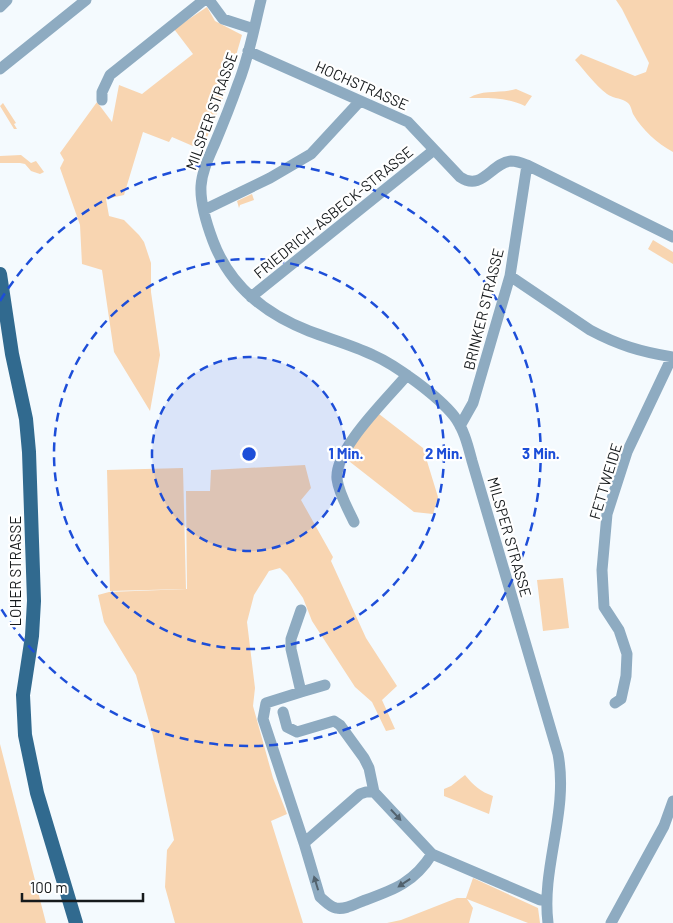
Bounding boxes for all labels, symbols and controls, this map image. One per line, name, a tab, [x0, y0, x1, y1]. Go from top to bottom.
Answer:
street label: MILSPER STRASSE	[181, 50, 241, 172]
street label: HOCHSTRASSE	[313, 56, 411, 114]
street label: FRIEDRICH-ASBECK-STRASSE	[250, 142, 416, 282]
street label: BRINKER STRASSE	[459, 246, 507, 372]
street label: FETTWEIDE	[585, 441, 625, 521]
text: 1 Min.	[329, 444, 364, 462]
text: 2 Min.	[425, 444, 463, 462]
text: 3 Min.	[522, 444, 560, 462]
centre of rings	[240, 445, 258, 463]
street label: MILSPER STRASSE	[484, 475, 536, 599]
street label: LOHER STRASSE	[6, 516, 24, 626]
one-way arrow	[390, 808, 402, 820]
scale bar	[22, 870, 144, 902]
one-way arrow	[312, 875, 319, 890]
text: 100 m	[30, 878, 68, 896]
one-way arrow	[397, 878, 411, 888]

